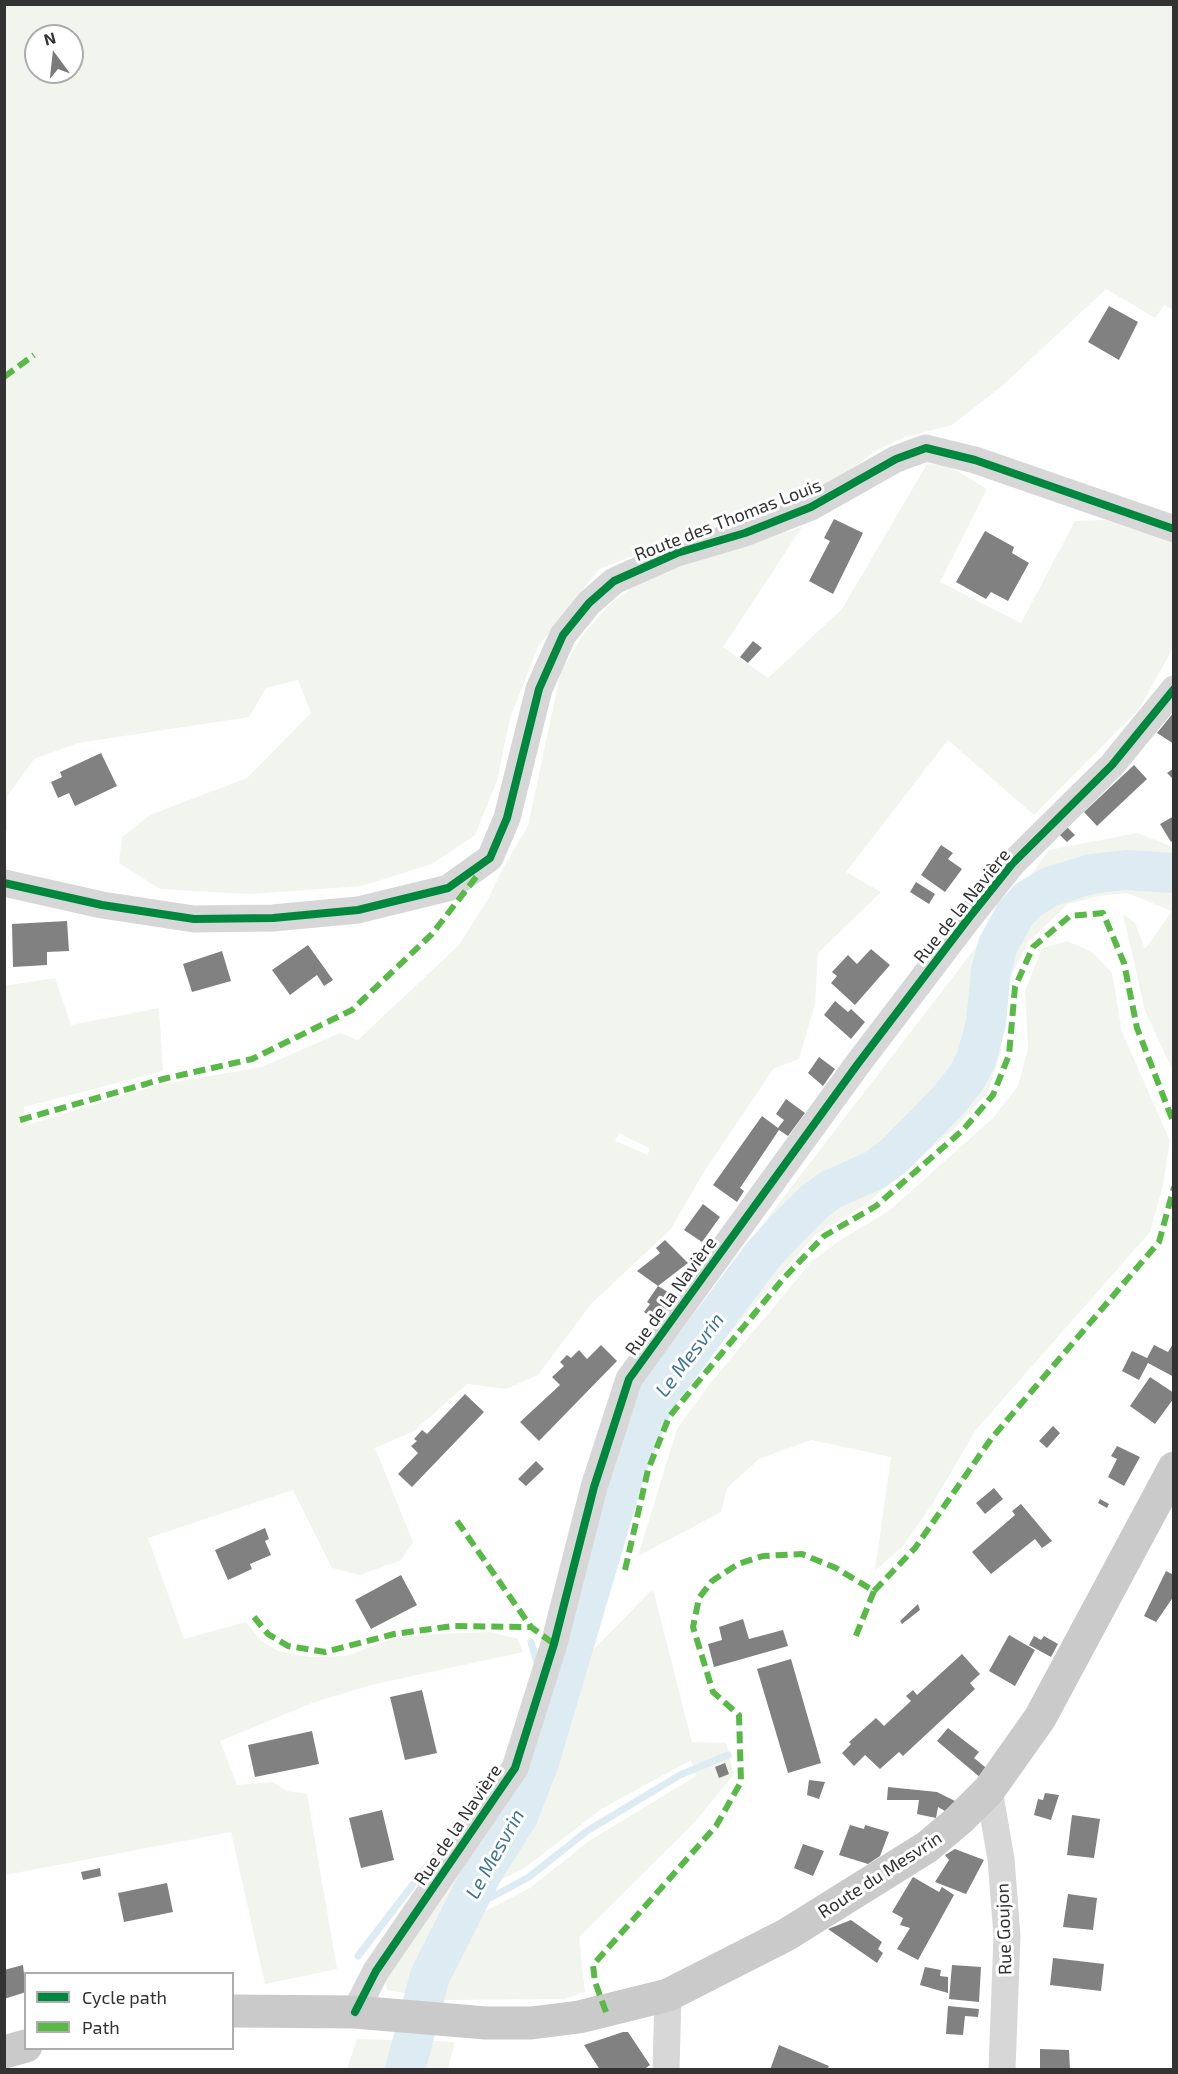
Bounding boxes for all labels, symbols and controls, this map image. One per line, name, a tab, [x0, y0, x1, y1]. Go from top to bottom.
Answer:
north arrow	[24, 24, 84, 84]
text: N	[42, 27, 58, 49]
street label: Route des Thomas Louis	[631, 474, 825, 566]
street label: Rue de la Navière	[909, 844, 1015, 968]
street label: Rue de la Navière	[621, 1233, 721, 1359]
water label: Le Mesvrin	[651, 1308, 729, 1402]
street label: Rue de la Navière	[410, 1760, 506, 1890]
water label: Le Mesvrin	[461, 1805, 529, 1903]
street label: Route du Mesvrin	[814, 1827, 946, 1923]
street label: Rue Goujon	[992, 1883, 1016, 1975]
legend	[24, 1972, 234, 2050]
text: Cycle path	[82, 1986, 167, 2008]
text: Path	[82, 2016, 120, 2038]

